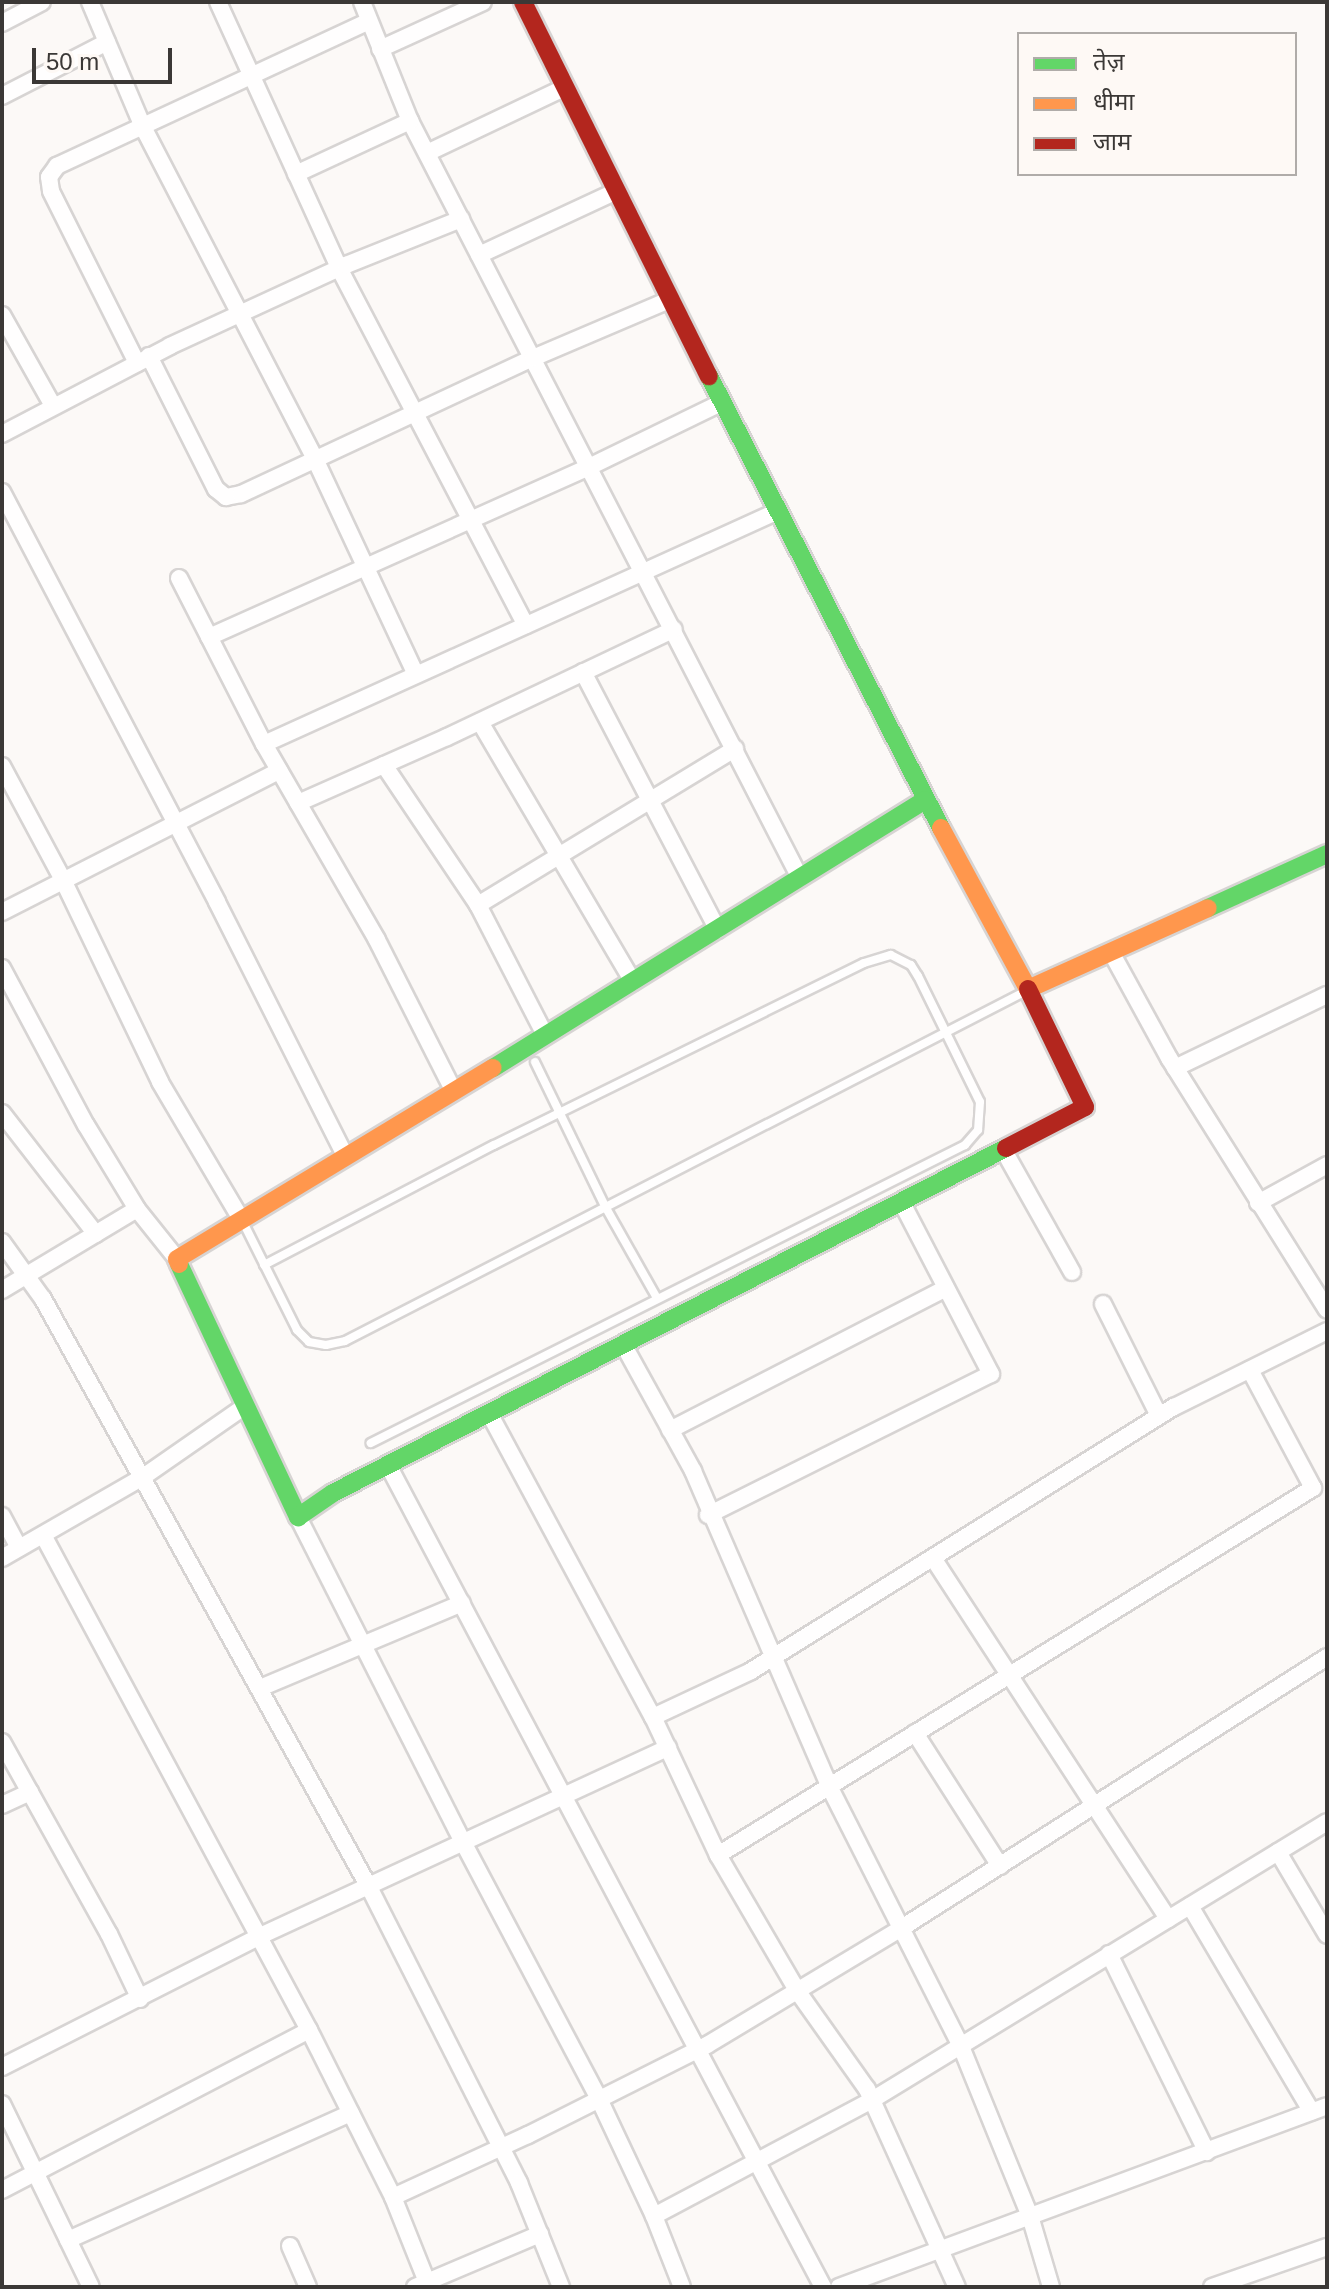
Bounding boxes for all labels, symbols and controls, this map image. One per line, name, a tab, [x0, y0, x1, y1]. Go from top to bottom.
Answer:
scale bar	[36, 32, 176, 82]
legend	[1017, 32, 1297, 176]
text: 50 m	[46, 48, 99, 75]
text: तेज़	[1093, 48, 1125, 75]
text: धीमा	[1093, 88, 1135, 115]
text: जाम	[1093, 128, 1131, 155]

